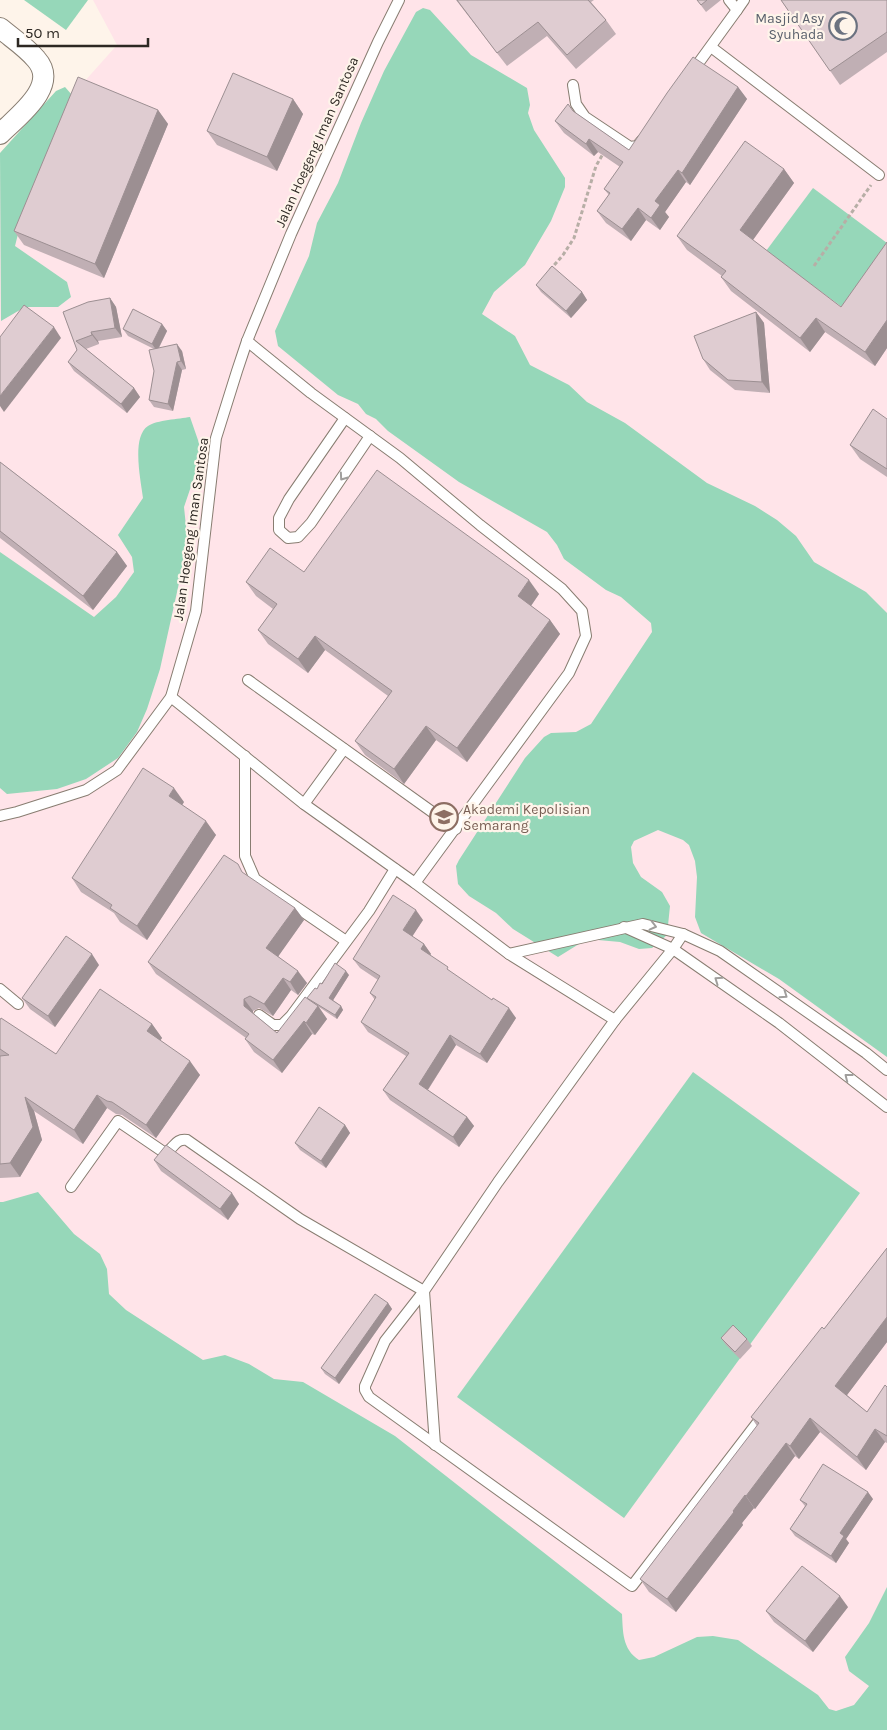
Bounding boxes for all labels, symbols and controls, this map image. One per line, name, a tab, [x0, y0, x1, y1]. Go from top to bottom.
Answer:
place label: Masjid Asy Syuhada	[755, 10, 824, 43]
mosque icon: Masjid Asy Syuhada	[828, 11, 858, 41]
scale bar	[18, 15, 148, 47]
text: 50 m	[25, 24, 60, 42]
street label: Jalan Hoegeng Iman Santosa	[272, 54, 362, 230]
street label: Jalan Hoegeng Iman Santosa	[170, 436, 212, 622]
one-way arrow	[340, 471, 349, 481]
place label: Akademi Kepolisian Semarang	[463, 801, 590, 834]
school or university icon: Akademi Kepolisian Semarang	[429, 802, 459, 832]
one-way arrow	[649, 920, 658, 931]
one-way arrow	[714, 977, 724, 986]
one-way arrow	[778, 989, 788, 998]
one-way arrow	[844, 1074, 854, 1083]

